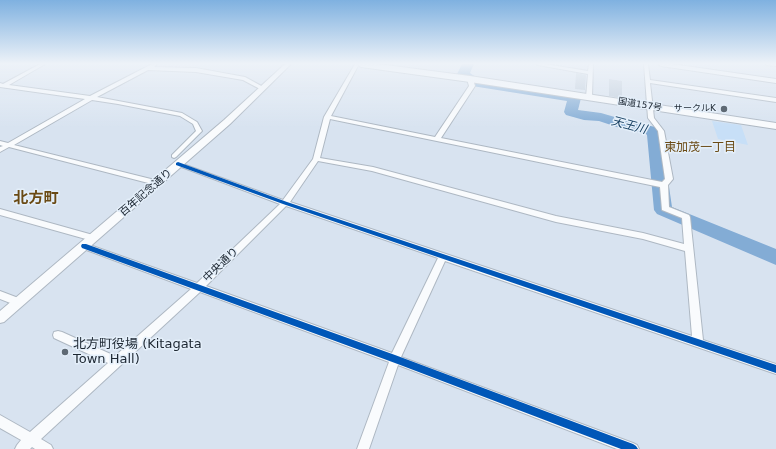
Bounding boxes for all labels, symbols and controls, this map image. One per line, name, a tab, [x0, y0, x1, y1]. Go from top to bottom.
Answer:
street label: 国道157号	[617, 96, 663, 114]
place label: サークルK	[674, 104, 716, 114]
marker: サークルK	[719, 104, 729, 114]
water label: 天王川	[610, 114, 648, 138]
district label: 東加茂一丁目	[664, 141, 736, 155]
street label: 百年記念通り	[117, 166, 175, 220]
district label: 北方町	[14, 190, 58, 208]
street label: 中央通り	[201, 245, 241, 285]
place label: 北方町役場 (Kitagata Town Hall)	[73, 337, 202, 368]
marker: 北方町役場 (Kitagata Town Hall)	[60, 347, 70, 357]

